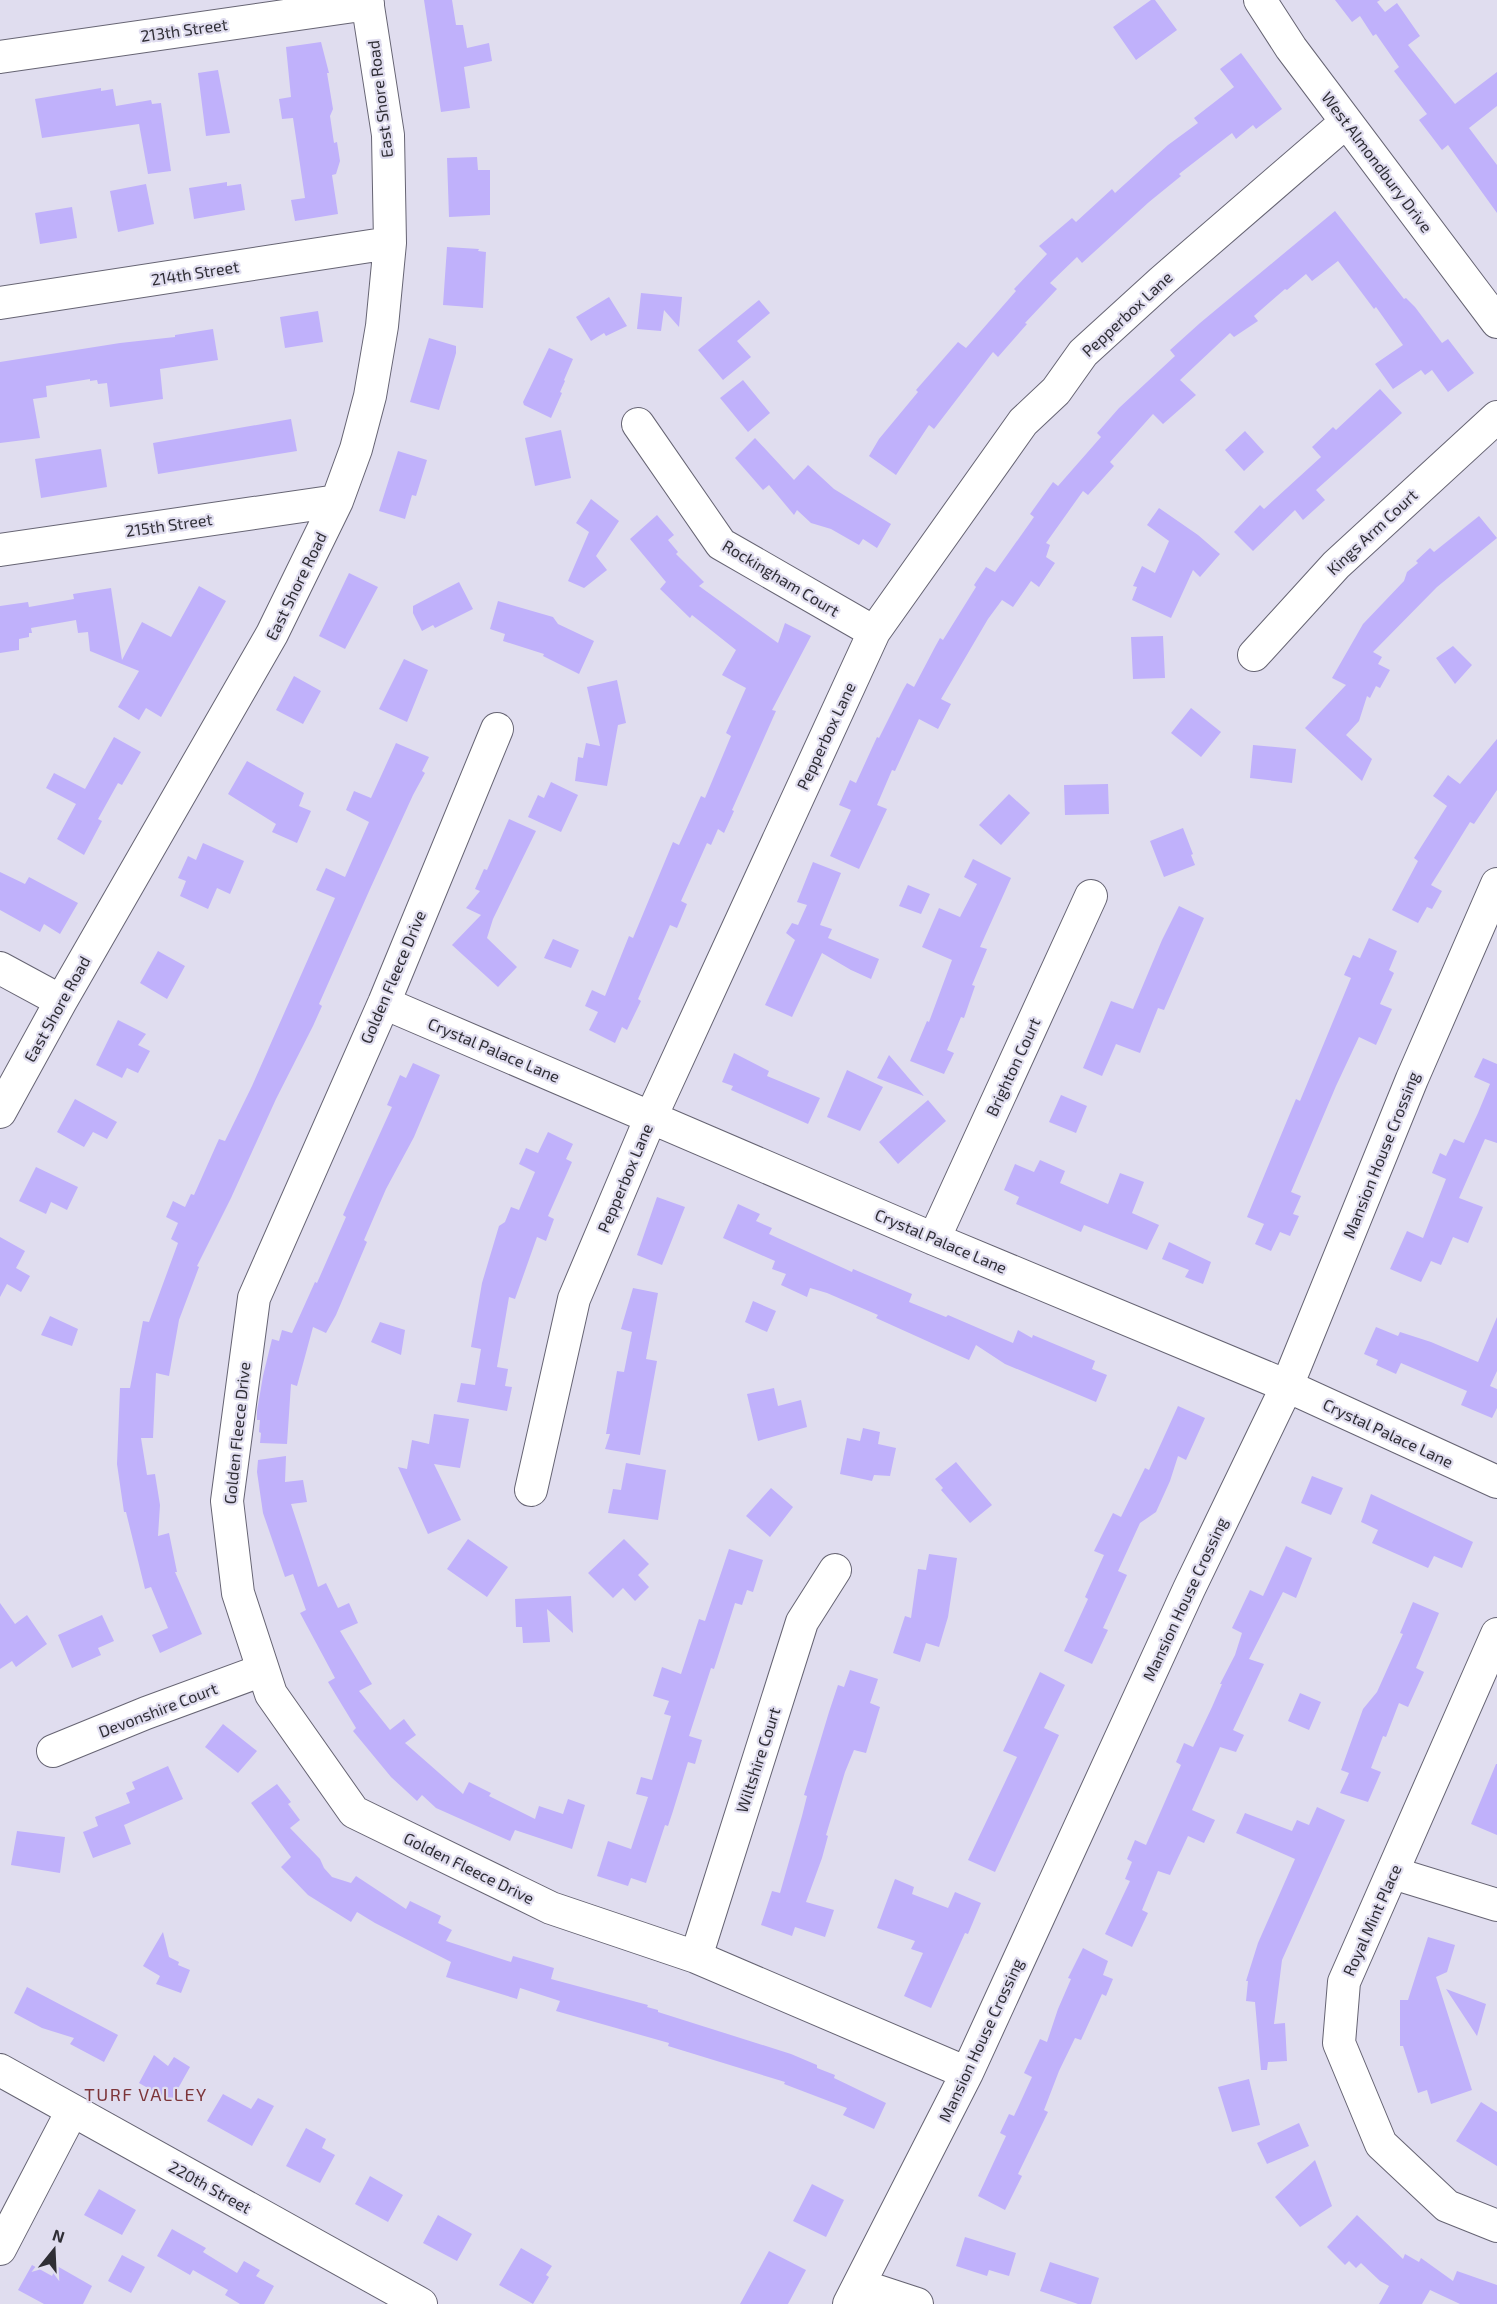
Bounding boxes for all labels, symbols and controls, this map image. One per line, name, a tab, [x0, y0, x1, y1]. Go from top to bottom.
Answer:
street label: 213th Street	[139, 14, 229, 45]
street label: East Shore Road	[363, 39, 396, 159]
street label: West Almondbury Drive	[1318, 88, 1437, 236]
street label: 214th Street	[150, 256, 240, 289]
street label: Pepperbox Lane	[1078, 267, 1176, 360]
street label: Kings Arm Court	[1322, 485, 1421, 578]
street label: 215th Street	[124, 509, 214, 540]
street label: East Shore Road	[261, 529, 330, 643]
street label: Rockingham Court	[720, 535, 843, 620]
street label: Pepperbox Lane	[792, 679, 859, 793]
street label: Golden Fleece Drive	[356, 907, 429, 1046]
street label: East Shore Road	[20, 952, 94, 1065]
street label: Crystal Palace Lane	[425, 1013, 563, 1086]
street label: Brighton Court	[981, 1015, 1044, 1119]
street label: Mansion House Crossing	[1338, 1069, 1423, 1241]
street label: Pepperbox Lane	[593, 1120, 656, 1235]
street label: Crystal Palace Lane	[872, 1204, 1010, 1277]
street label: Golden Fleece Drive	[220, 1361, 253, 1505]
street label: Crystal Palace Lane	[1320, 1394, 1456, 1471]
street label: Mansion House Crossing	[1138, 1514, 1231, 1684]
street label: Devonshire Court	[96, 1678, 220, 1741]
street label: Wiltshire Court	[732, 1705, 783, 1815]
street label: Golden Fleece Drive	[401, 1828, 538, 1907]
street label: Royal Mint Place	[1338, 1861, 1405, 1979]
street label: Mansion House Crossing	[934, 1955, 1027, 2125]
district label: TURF VALLEY	[84, 2083, 208, 2105]
street label: 220th Street	[166, 2156, 255, 2217]
north arrow	[24, 2220, 84, 2280]
text: N	[50, 2224, 67, 2246]

